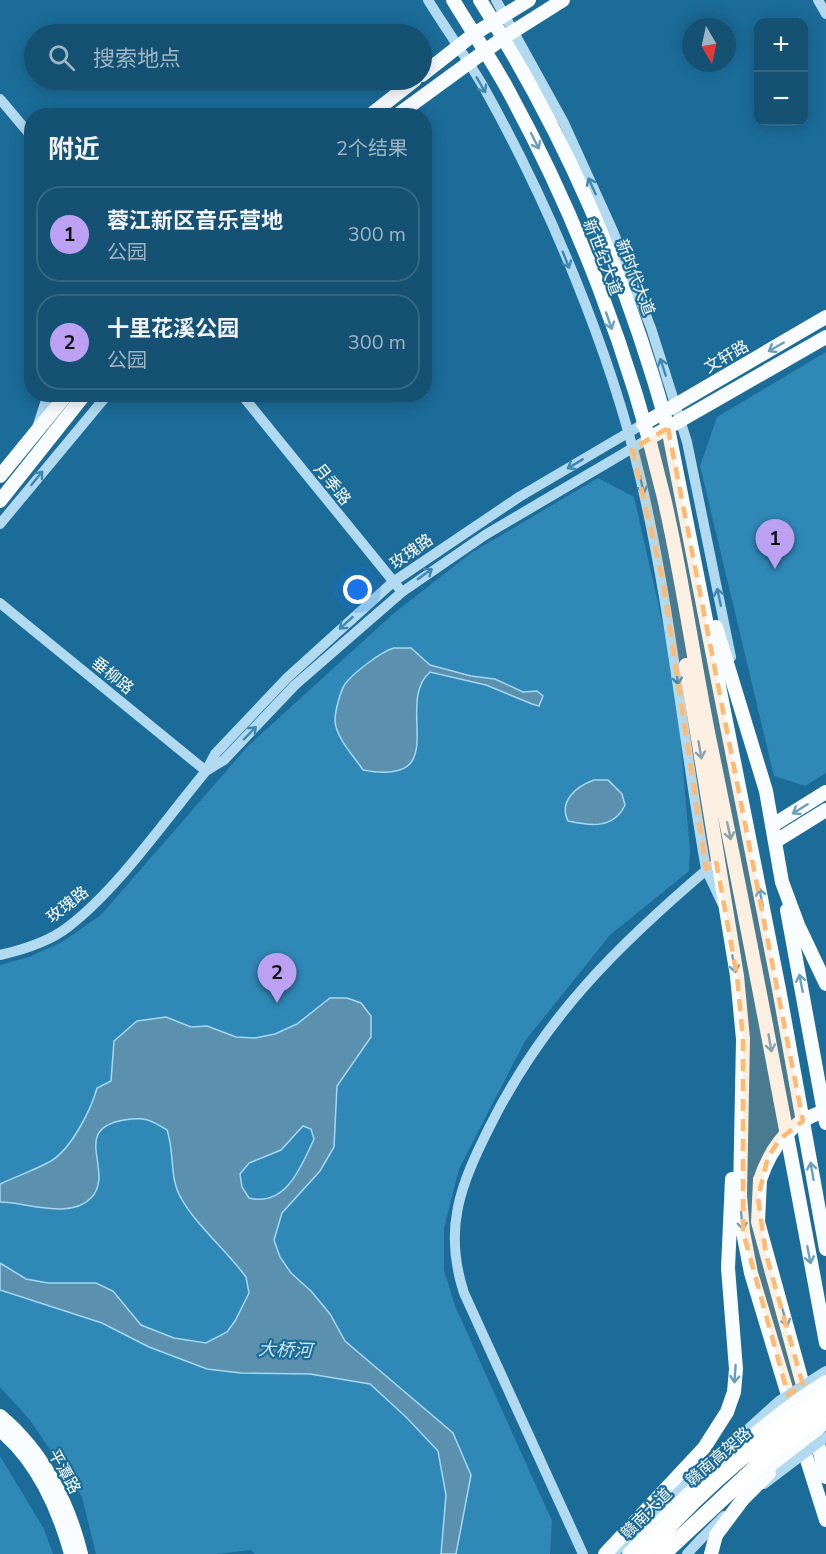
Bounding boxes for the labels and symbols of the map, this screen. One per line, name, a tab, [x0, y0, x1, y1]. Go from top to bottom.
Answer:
north arrow	[682, 18, 736, 72]
one-way arrow	[476, 76, 488, 93]
one-way arrow	[529, 132, 541, 150]
one-way arrow	[586, 177, 598, 195]
street label: 新世纪大道	[577, 216, 627, 299]
street label: 新时代大道	[610, 236, 660, 319]
one-way arrow	[561, 251, 572, 269]
one-way arrow	[605, 311, 616, 330]
street label: 文轩路	[700, 335, 753, 378]
one-way arrow	[767, 342, 785, 353]
one-way arrow	[657, 358, 668, 377]
one-way arrow	[567, 458, 584, 470]
street label: 月季路	[309, 459, 356, 510]
one-way arrow	[30, 471, 44, 486]
one-way arrow	[636, 475, 648, 494]
pin: 1	[756, 520, 794, 569]
street label: 玫瑰路	[386, 529, 438, 575]
one-way arrow	[417, 568, 433, 581]
your location	[343, 575, 372, 604]
one-way arrow	[713, 588, 724, 608]
one-way arrow	[339, 616, 354, 630]
street label: 垂柳路	[87, 652, 138, 699]
one-way arrow	[672, 666, 683, 686]
one-way arrow	[243, 725, 257, 740]
one-way arrow	[694, 740, 705, 760]
one-way arrow	[792, 803, 809, 815]
one-way arrow	[723, 821, 735, 840]
street label: 玫瑰路	[42, 881, 93, 928]
one-way arrow	[755, 887, 766, 907]
one-way arrow	[729, 953, 740, 973]
pin: 2	[258, 954, 296, 1003]
one-way arrow	[795, 973, 806, 993]
one-way arrow	[765, 1033, 776, 1052]
one-way arrow	[806, 1162, 817, 1181]
one-way arrow	[737, 1210, 748, 1230]
one-way arrow	[804, 1245, 815, 1265]
one-way arrow	[780, 1308, 792, 1327]
water label: 大桥河	[258, 1337, 315, 1363]
one-way arrow	[730, 1363, 741, 1383]
street label: 赣南高架路	[681, 1422, 756, 1491]
street label: 平潭路	[43, 1445, 85, 1498]
street label: 赣南大道	[616, 1483, 677, 1544]

